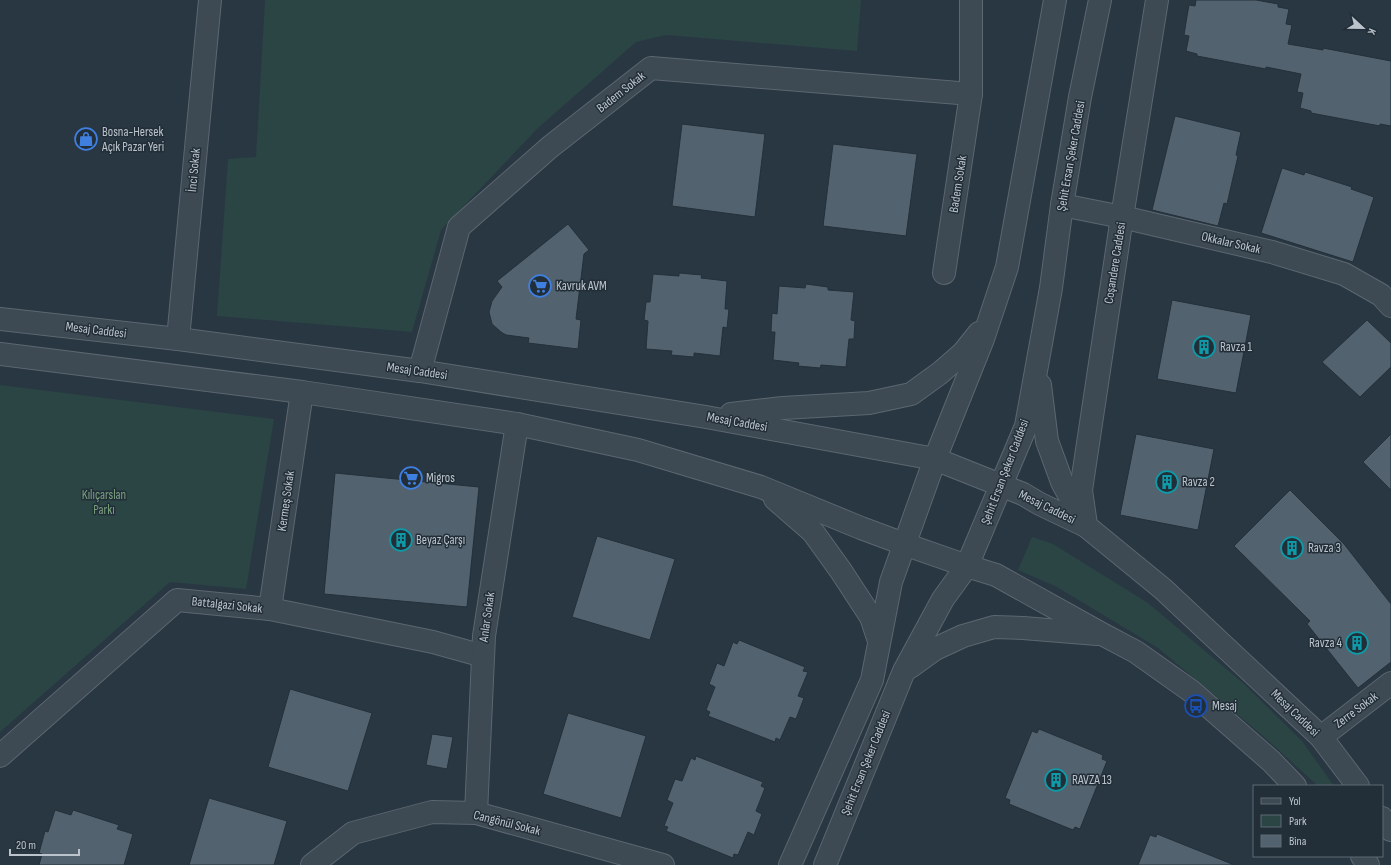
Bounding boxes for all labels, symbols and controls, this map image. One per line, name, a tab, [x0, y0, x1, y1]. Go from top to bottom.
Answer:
north arrow	[1343, 8, 1383, 48]
text: K	[1365, 27, 1379, 37]
street label: Badem Sokak	[593, 68, 649, 116]
street label: Şehit Ersan Şeker Caddesi	[1053, 100, 1089, 212]
place label: Bosna-Hersek Açık Pazar Yeri	[101, 124, 164, 155]
shop icon: Bosna-Hersek Açık Pazar Yeri	[73, 126, 99, 152]
street label: İnci Sokak	[183, 147, 204, 193]
street label: Badem Sokak	[946, 154, 970, 214]
street label: Coşandere Caddesi	[1101, 221, 1129, 305]
street label: Okkalar Sokak	[1200, 228, 1262, 258]
supermarket icon: Kavruk AVM	[527, 273, 553, 299]
place label: Kavruk AVM	[556, 278, 607, 294]
street label: Mesaj Caddesi	[65, 318, 127, 342]
building icon: Ravza 1	[1191, 334, 1217, 360]
place label: Ravza 1	[1220, 339, 1253, 355]
street label: Mesaj Caddesi	[386, 359, 448, 383]
street label: Mesaj Caddesi	[705, 409, 769, 435]
street label: Şehit Ersan Şeker Caddesi	[978, 417, 1032, 527]
supermarket icon: Migros	[398, 465, 424, 491]
building icon: Ravza 2	[1154, 469, 1180, 495]
street label: Kermeş Sokak	[274, 470, 298, 532]
place label: Migros	[426, 470, 455, 486]
place label: Ravza 2	[1182, 474, 1215, 490]
street label: Mesaj Caddesi	[1016, 486, 1078, 528]
park label: Kılıçarslan Parkı	[82, 487, 126, 518]
building icon: Beyaz Çarşı	[388, 527, 414, 553]
place label: Beyaz Çarşı	[416, 532, 465, 548]
building icon: Ravza 3	[1279, 535, 1305, 561]
place label: Ravza 3	[1308, 540, 1341, 556]
street label: Anlar Sokak	[475, 591, 498, 644]
street label: Battalgazi Sokak	[191, 593, 263, 617]
building icon: Ravza 4	[1344, 630, 1370, 656]
place label: Ravza 4	[1309, 635, 1343, 651]
street label: Mesaj Caddesi	[1267, 686, 1323, 740]
street label: Zerre Sokak	[1331, 688, 1381, 732]
bus stop icon: Mesaj	[1183, 693, 1209, 719]
place label: Mesaj	[1212, 698, 1237, 714]
street label: Şehit Ersan Şeker Caddesi	[838, 708, 894, 818]
building icon: RAVZA 13	[1043, 767, 1069, 793]
place label: RAVZA 13	[1072, 772, 1112, 788]
legend	[1253, 785, 1383, 857]
text: Yol	[1289, 794, 1301, 809]
street label: Cangönül Sokak	[472, 807, 542, 839]
text: Park	[1289, 814, 1307, 829]
scale bar	[10, 831, 79, 857]
text: Bina	[1289, 834, 1307, 849]
text: 20 m	[16, 838, 36, 853]

